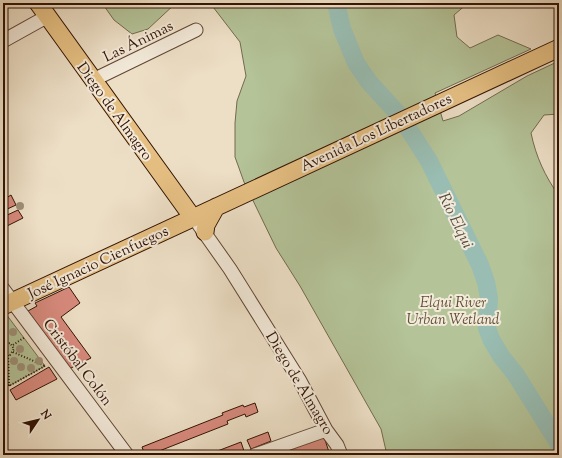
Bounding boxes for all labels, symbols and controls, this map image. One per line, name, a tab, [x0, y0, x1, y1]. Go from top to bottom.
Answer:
street label: Las Ánimas	[100, 15, 177, 68]
street label: Diego de Almagro	[71, 58, 157, 165]
street label: Avenida Los Libertadores	[298, 89, 456, 178]
water label: Río Elqui	[431, 189, 478, 253]
street label: José Ignacio Cienfuegos	[24, 221, 172, 306]
park label: Elqui River Urban Wetland	[406, 293, 500, 331]
street label: Cristóbal Colón	[37, 315, 117, 411]
street label: Diego de Almagro	[260, 328, 338, 439]
north arrow	[18, 400, 58, 440]
text: N	[36, 406, 55, 423]

